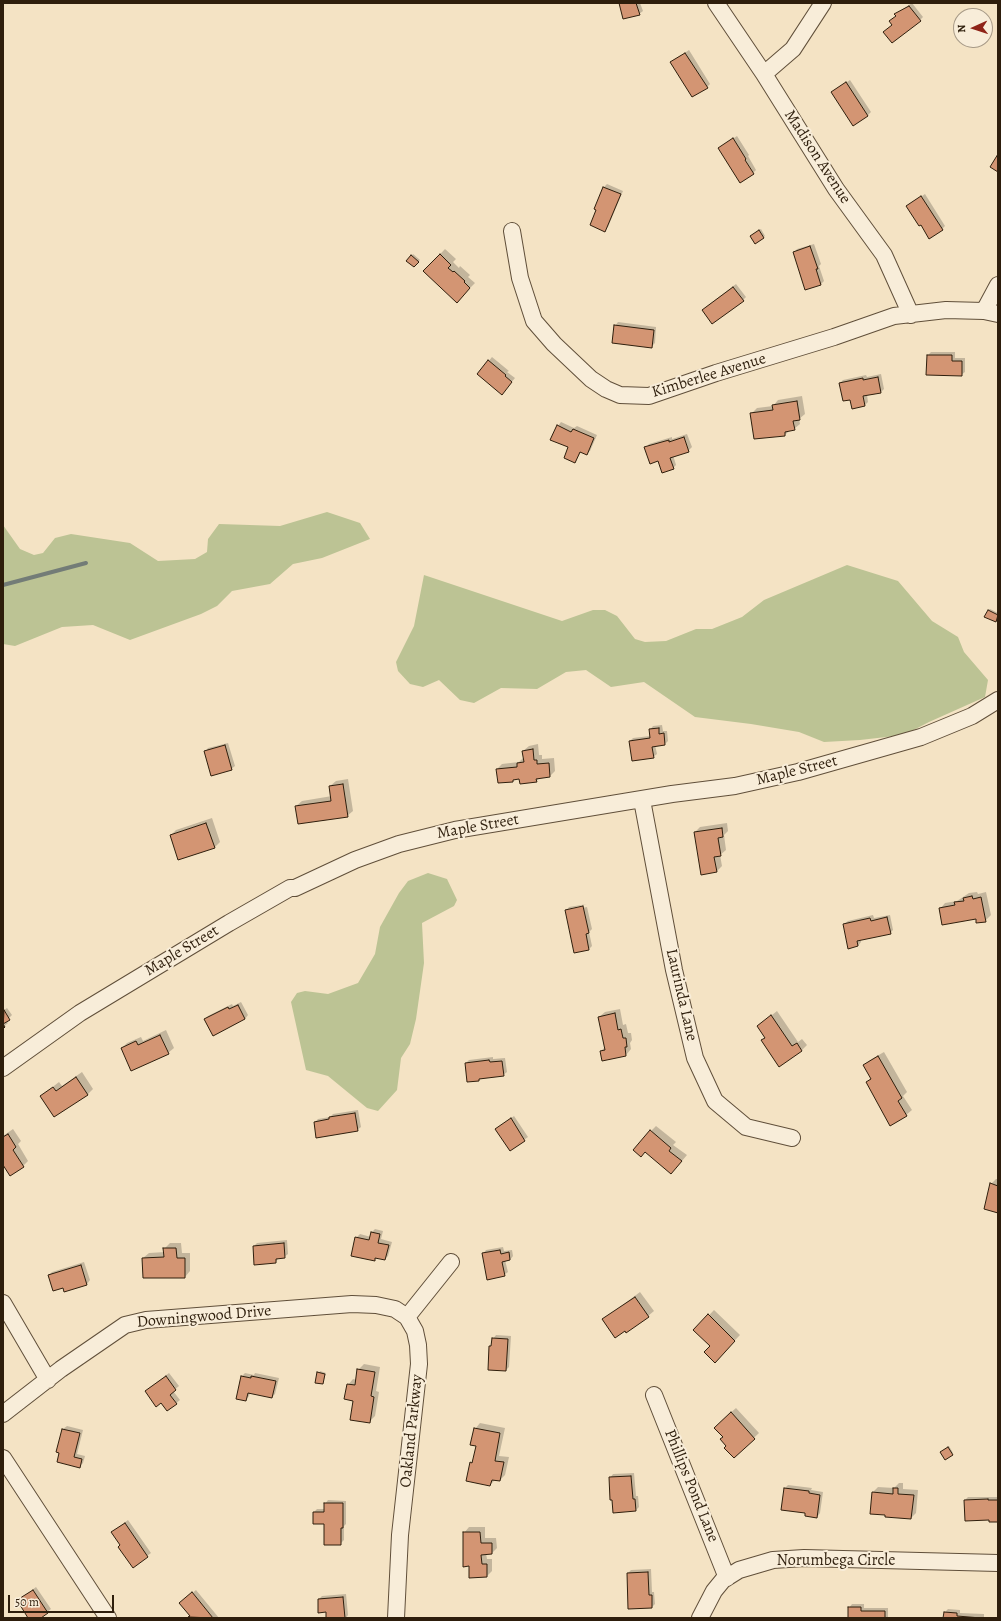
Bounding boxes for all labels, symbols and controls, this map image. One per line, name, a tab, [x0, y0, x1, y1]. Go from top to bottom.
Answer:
north arrow	[953, 8, 993, 48]
text: N	[954, 24, 969, 33]
street label: Madison Avenue	[780, 107, 854, 207]
street label: Kimberlee Avenue	[650, 350, 768, 402]
street label: Maple Street	[754, 752, 840, 790]
street label: Maple Street	[436, 810, 520, 844]
street label: Maple Street	[142, 921, 222, 981]
street label: Laurinda Lane	[661, 947, 701, 1043]
street label: Downingwood Drive	[136, 1302, 272, 1332]
street label: Oakland Parkway	[397, 1373, 427, 1489]
street label: Phillips Pond Lane	[660, 1427, 722, 1545]
street label: Norumbega Circle	[777, 1551, 895, 1571]
scale bar	[10, 1587, 116, 1613]
text: 50 m	[15, 1594, 39, 1610]

